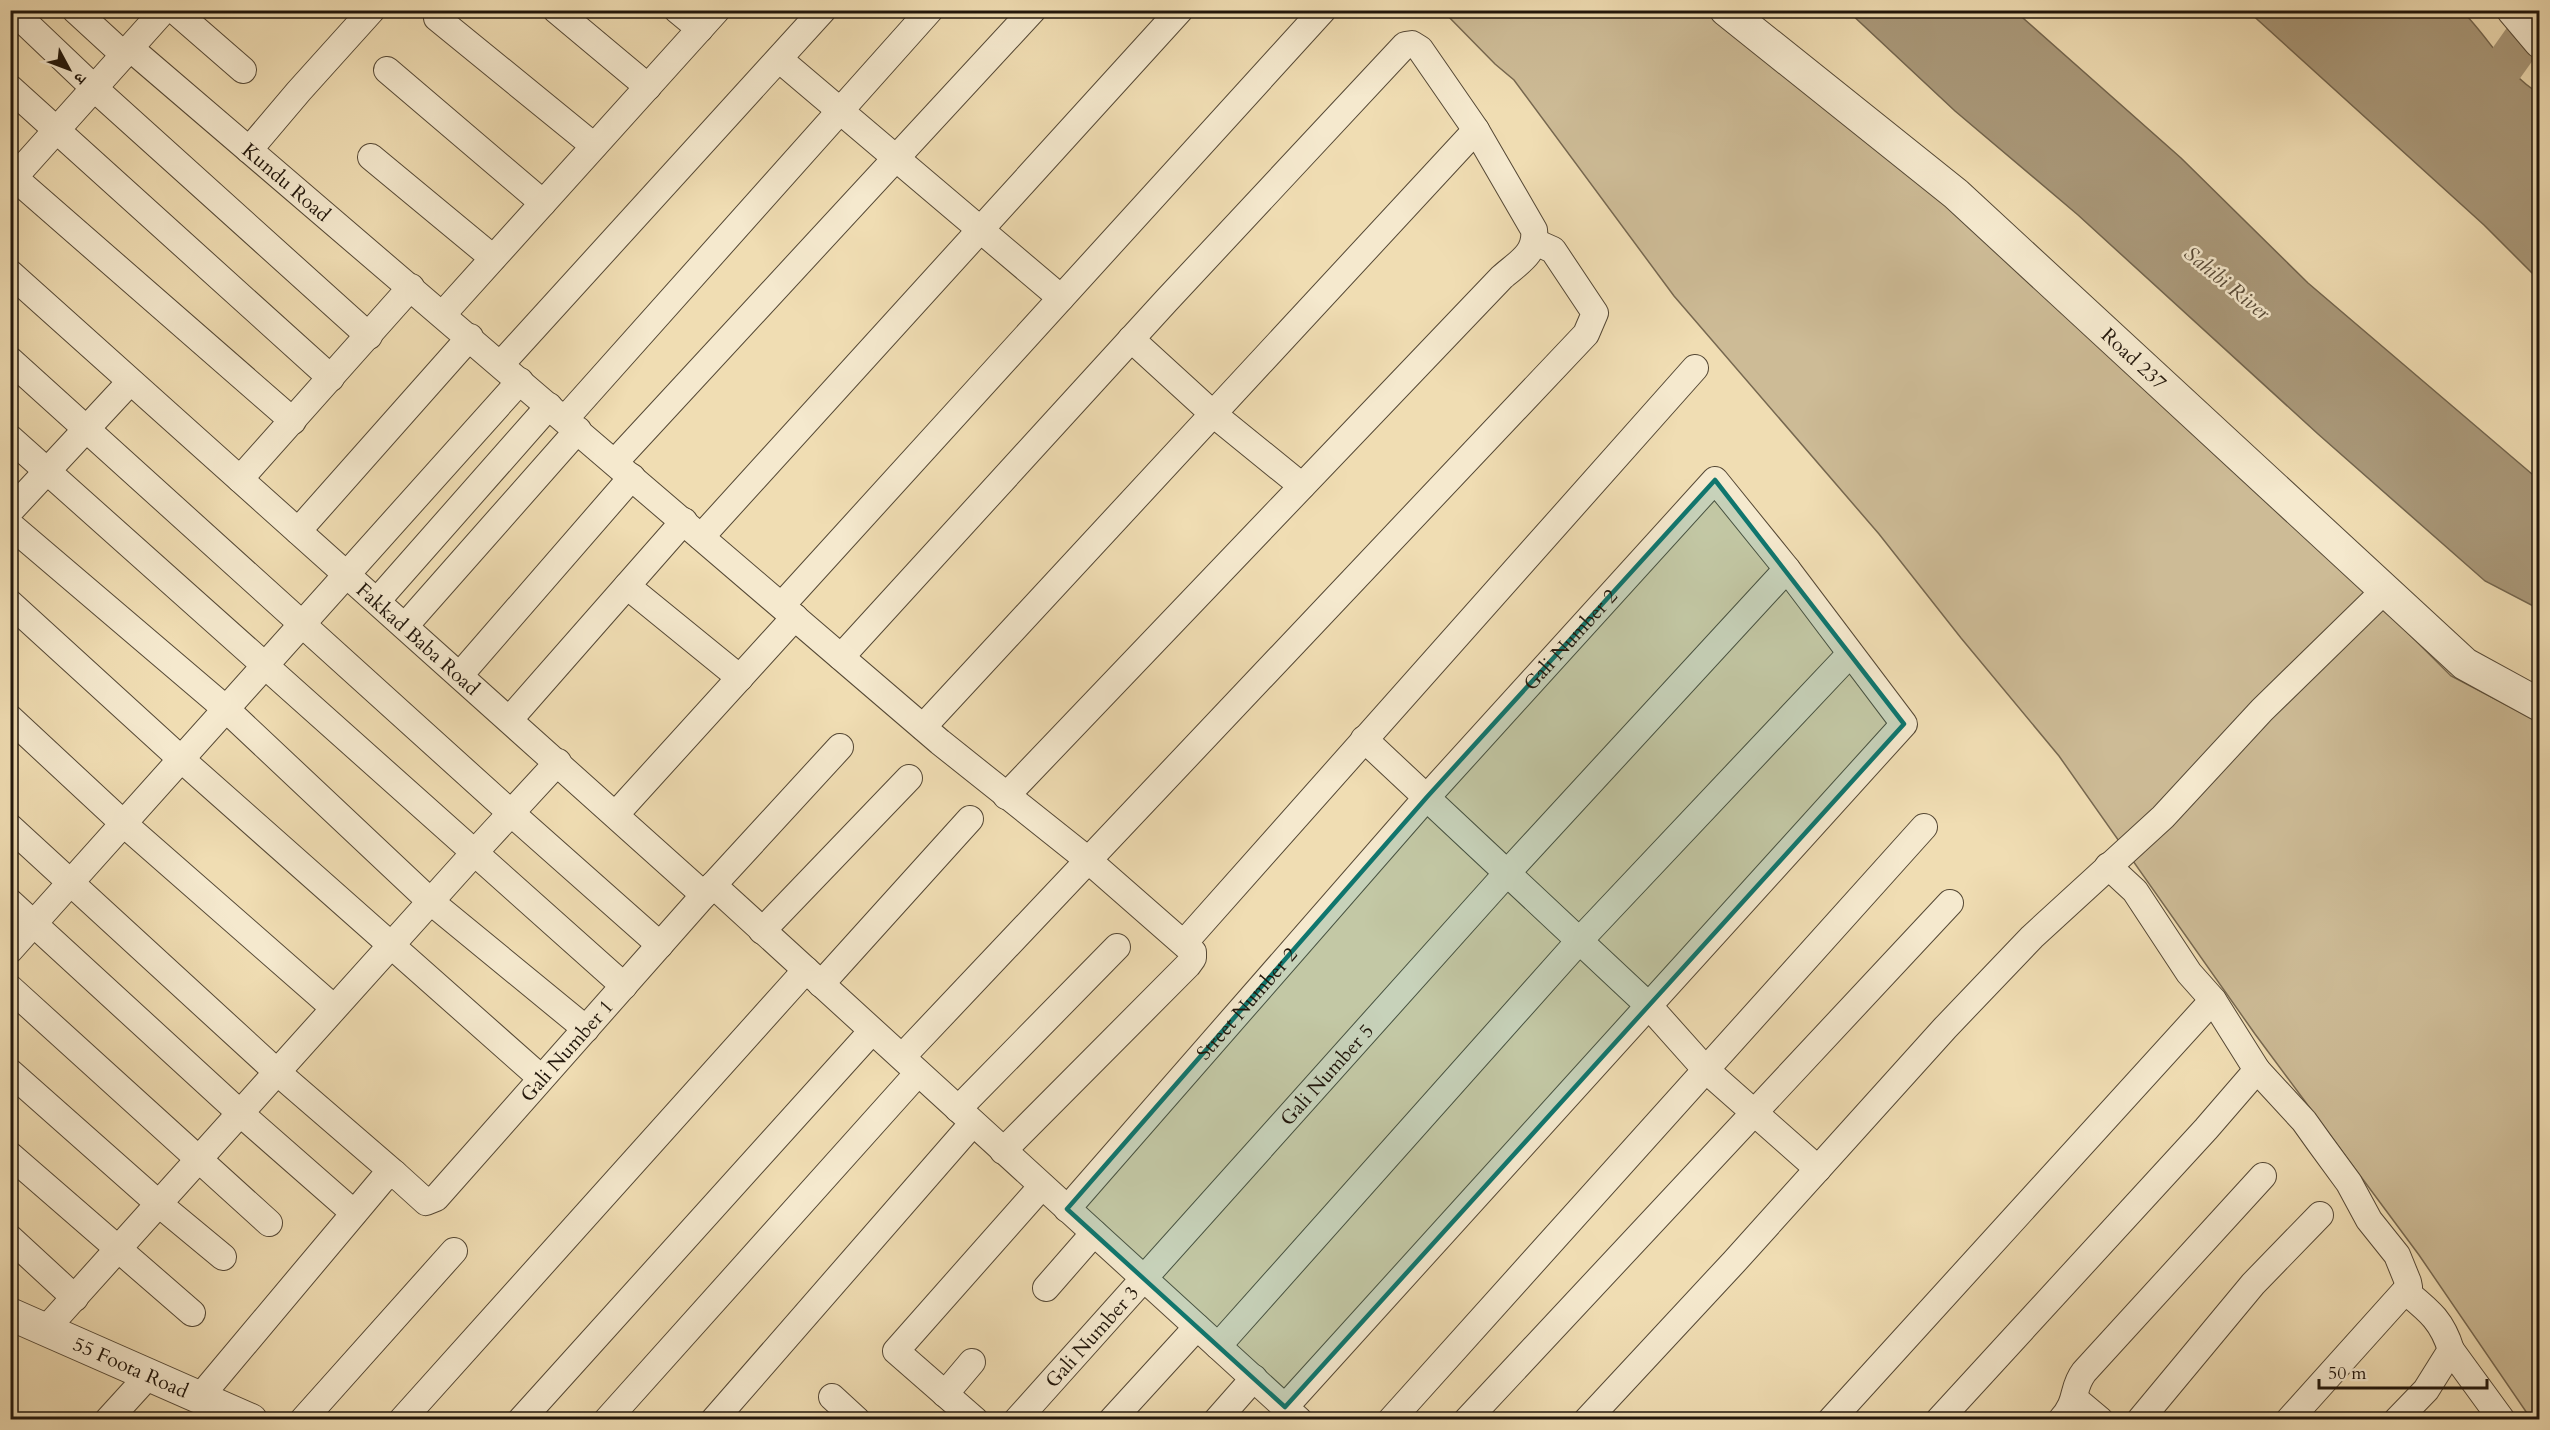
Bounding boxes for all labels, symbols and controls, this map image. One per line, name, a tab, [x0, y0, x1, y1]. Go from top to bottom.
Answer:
north arrow	[39, 39, 99, 99]
text: उ	[67, 67, 91, 90]
street label: Kundu Road	[236, 137, 336, 228]
water label: Sahibi River	[2178, 240, 2277, 328]
street label: Road 237	[2095, 322, 2172, 396]
street label: Fakkad Baba Road	[350, 577, 486, 702]
street label: Gali Number 2	[1517, 583, 1624, 696]
street label: Street Number 2	[1190, 942, 1304, 1066]
street label: Gali Number 1	[514, 994, 619, 1108]
street label: Gali Number 5	[1274, 1018, 1380, 1132]
street label: Gali Number 3	[1039, 1280, 1145, 1394]
street label: 55 Foota Road	[69, 1330, 193, 1405]
scale bar	[2319, 1352, 2487, 1390]
text: 50 m	[2328, 1361, 2367, 1386]

